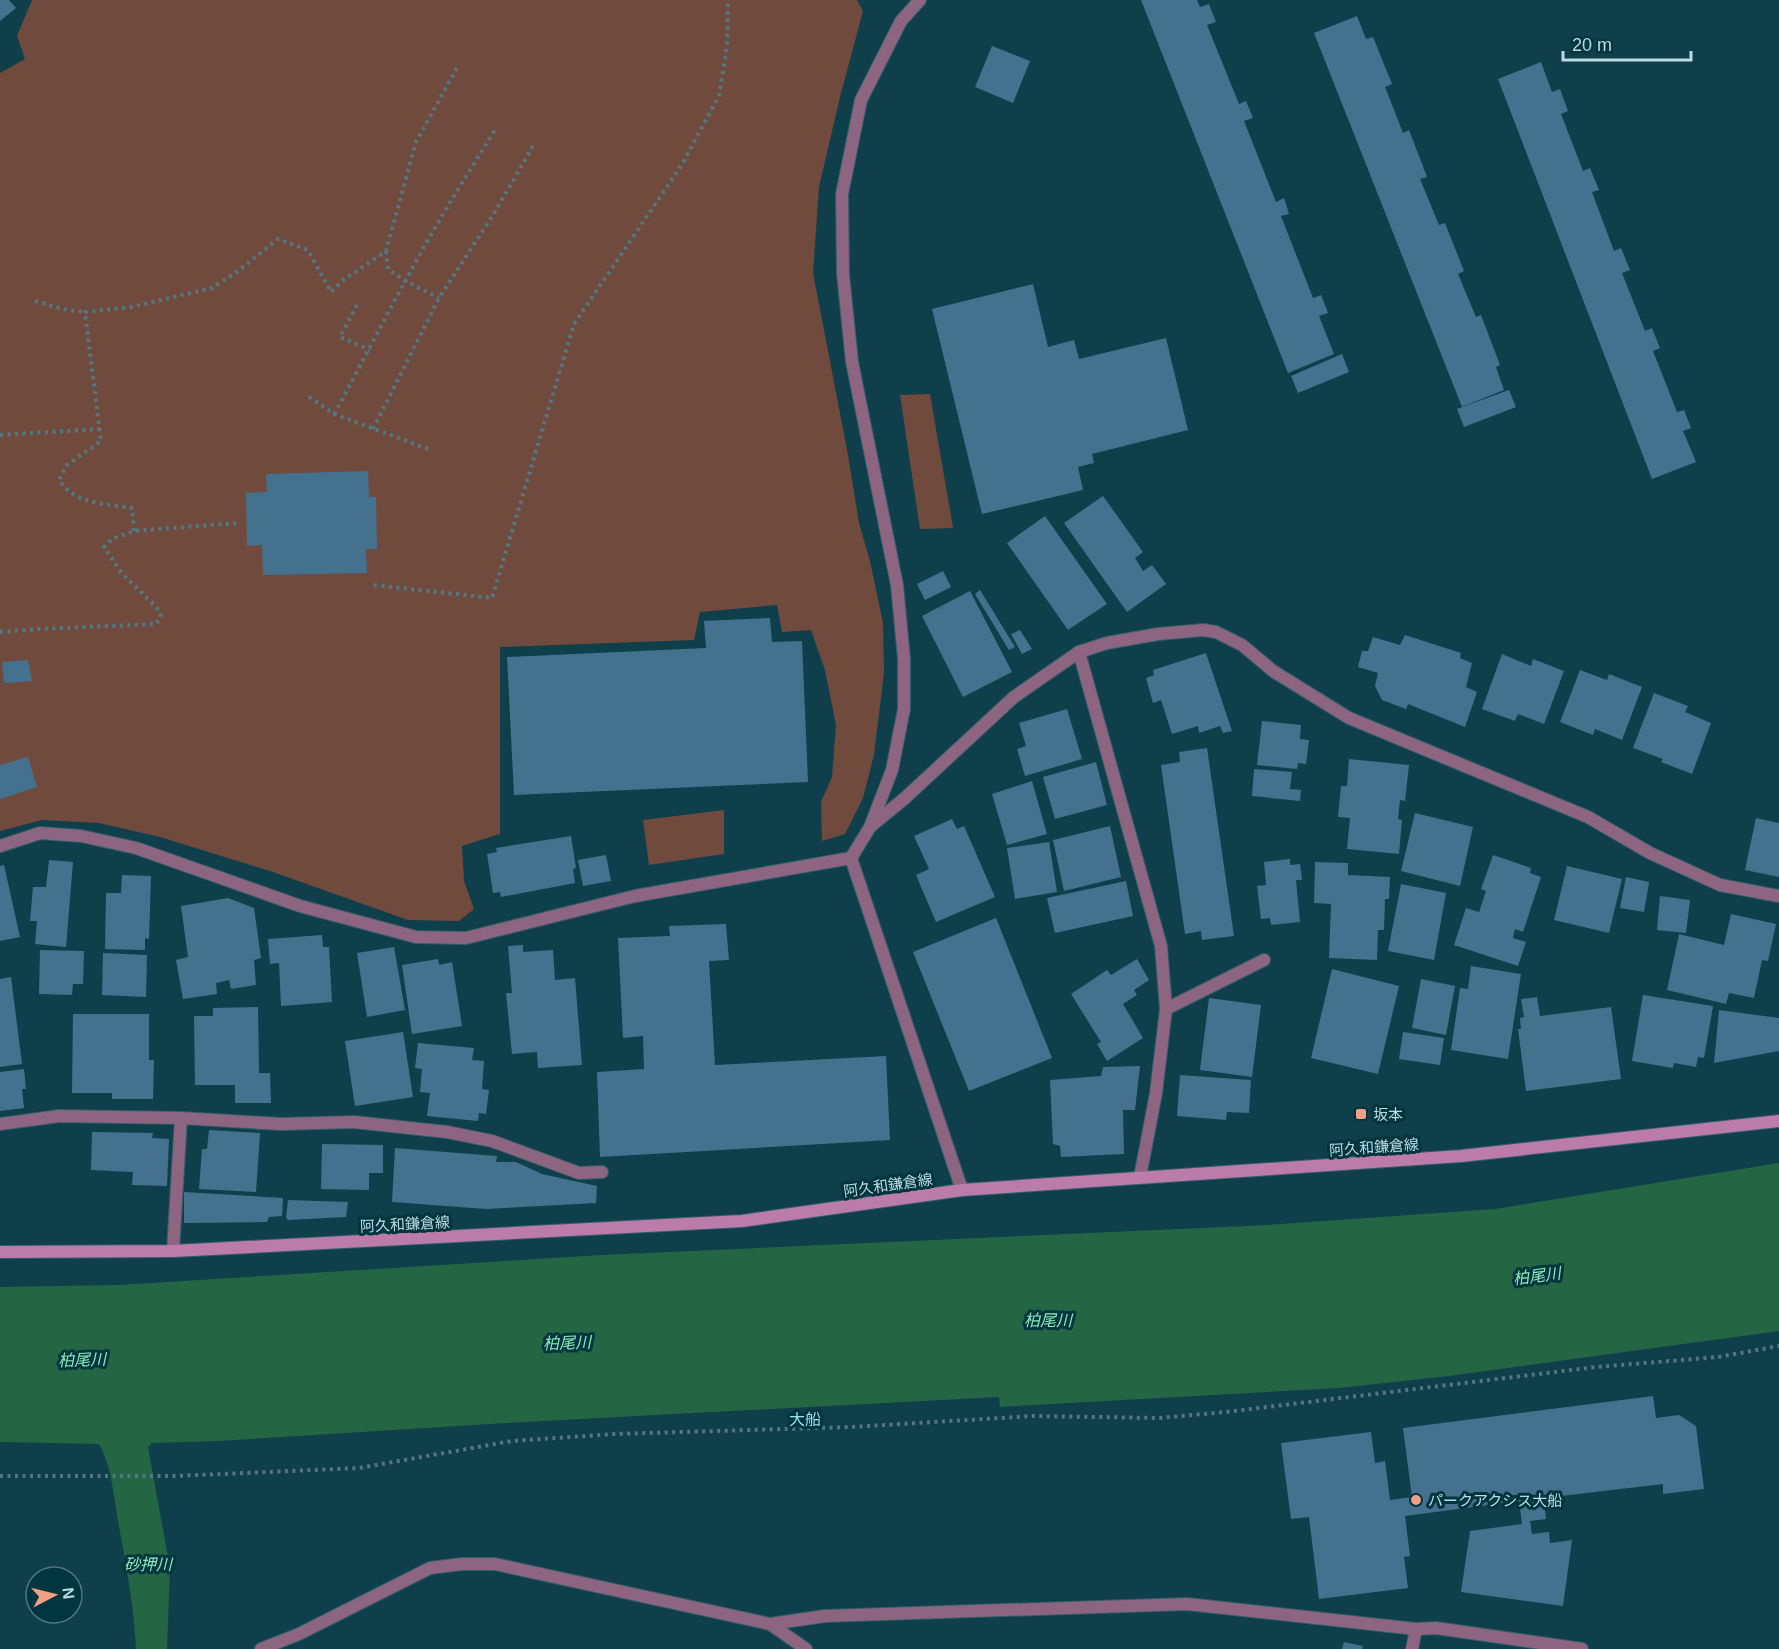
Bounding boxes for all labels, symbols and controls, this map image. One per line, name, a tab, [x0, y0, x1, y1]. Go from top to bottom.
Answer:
scale bar	[1563, 24, 1690, 62]
text: 20 m	[1572, 35, 1612, 55]
place label: 坂本	[1373, 1106, 1403, 1123]
marker: 坂本	[1354, 1107, 1368, 1121]
street label: 阿久和鎌倉線	[1329, 1135, 1419, 1159]
street label: 阿久和鎌倉線	[842, 1170, 934, 1200]
street label: 阿久和鎌倉線	[360, 1213, 450, 1235]
water label: 柏尾川	[1512, 1264, 1564, 1287]
water label: 柏尾川	[1024, 1312, 1074, 1329]
water label: 柏尾川	[543, 1334, 593, 1352]
water label: 柏尾川	[58, 1351, 108, 1369]
district label: 大船	[789, 1411, 821, 1428]
place label: パークアクシス大船	[1428, 1492, 1562, 1509]
marker: パークアクシス大船	[1409, 1493, 1423, 1507]
water label: 砂押川	[124, 1556, 174, 1573]
north arrow	[24, 1565, 84, 1625]
text: N	[59, 1586, 78, 1600]

